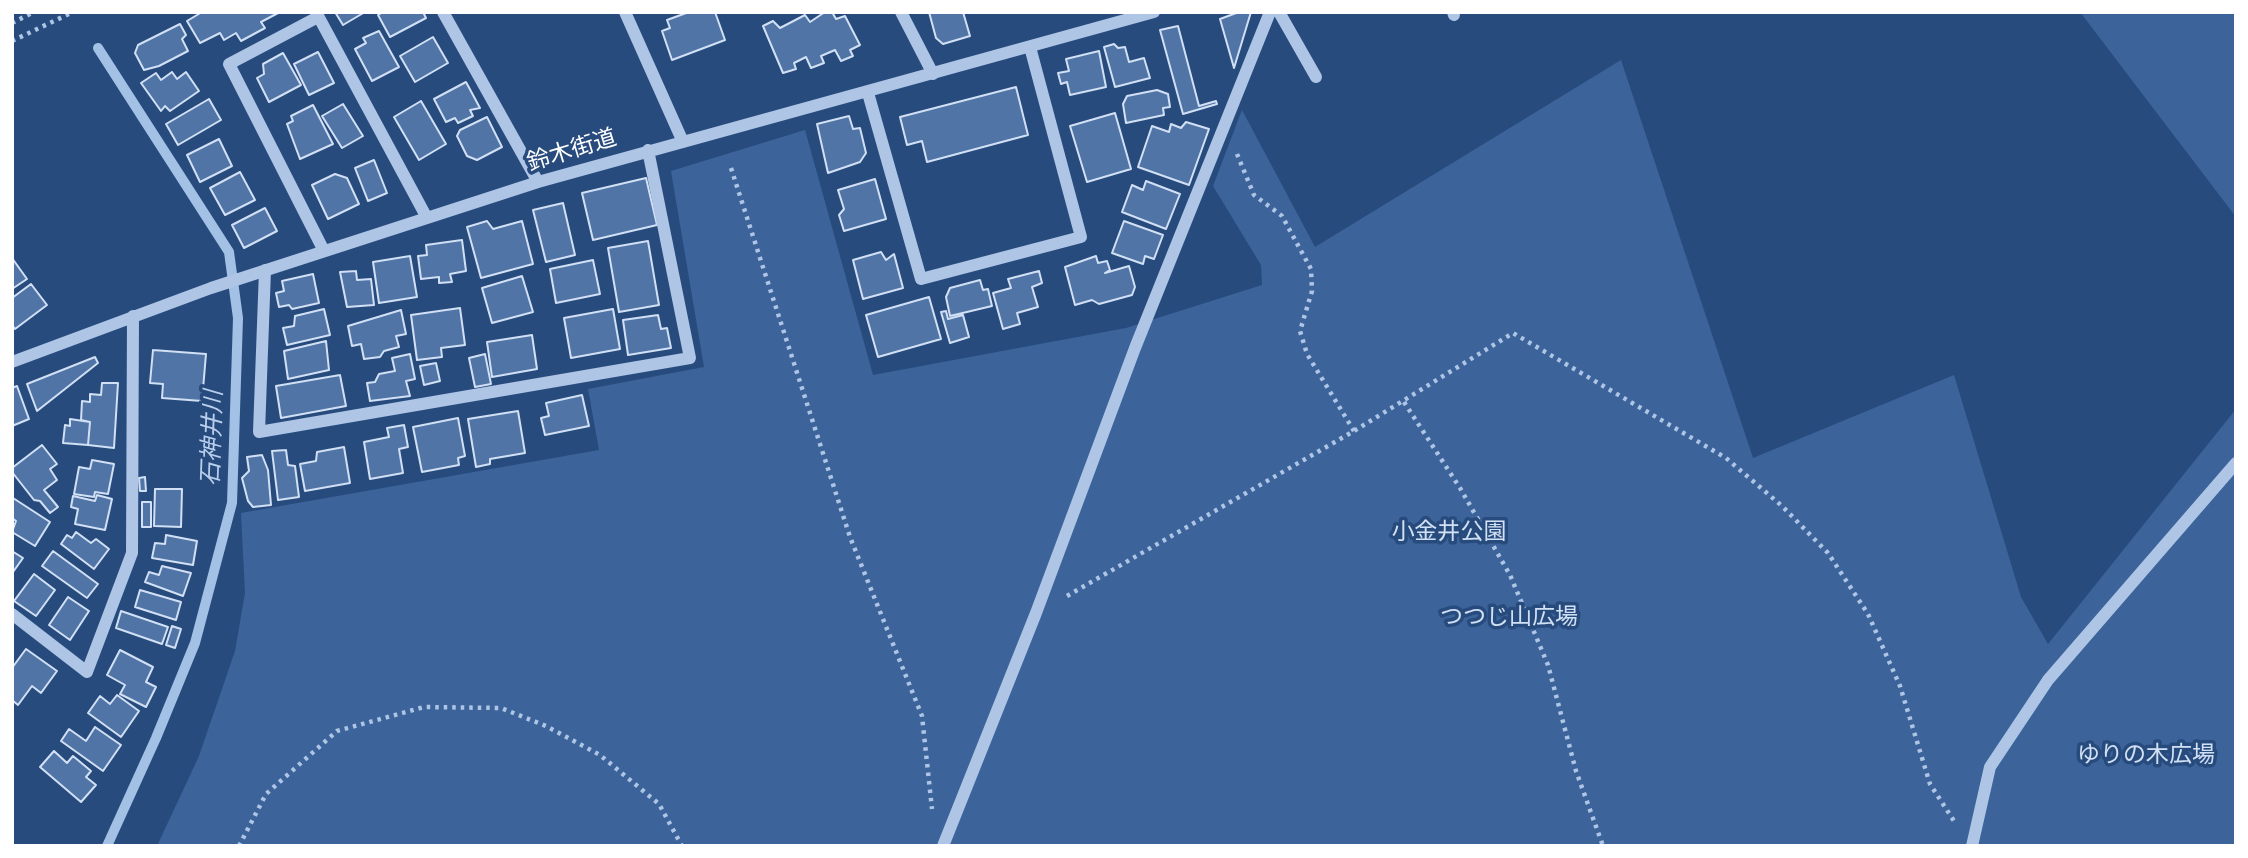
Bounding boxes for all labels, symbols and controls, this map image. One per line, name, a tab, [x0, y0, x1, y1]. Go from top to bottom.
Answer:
street label: 鈴木街道	[524, 124, 620, 178]
water label: 石神井川	[197, 390, 229, 486]
park label: 小金井公園	[1392, 519, 1506, 547]
park label: つつじ山広場	[1440, 604, 1578, 632]
park label: ゆりの木広場	[2077, 742, 2215, 770]

